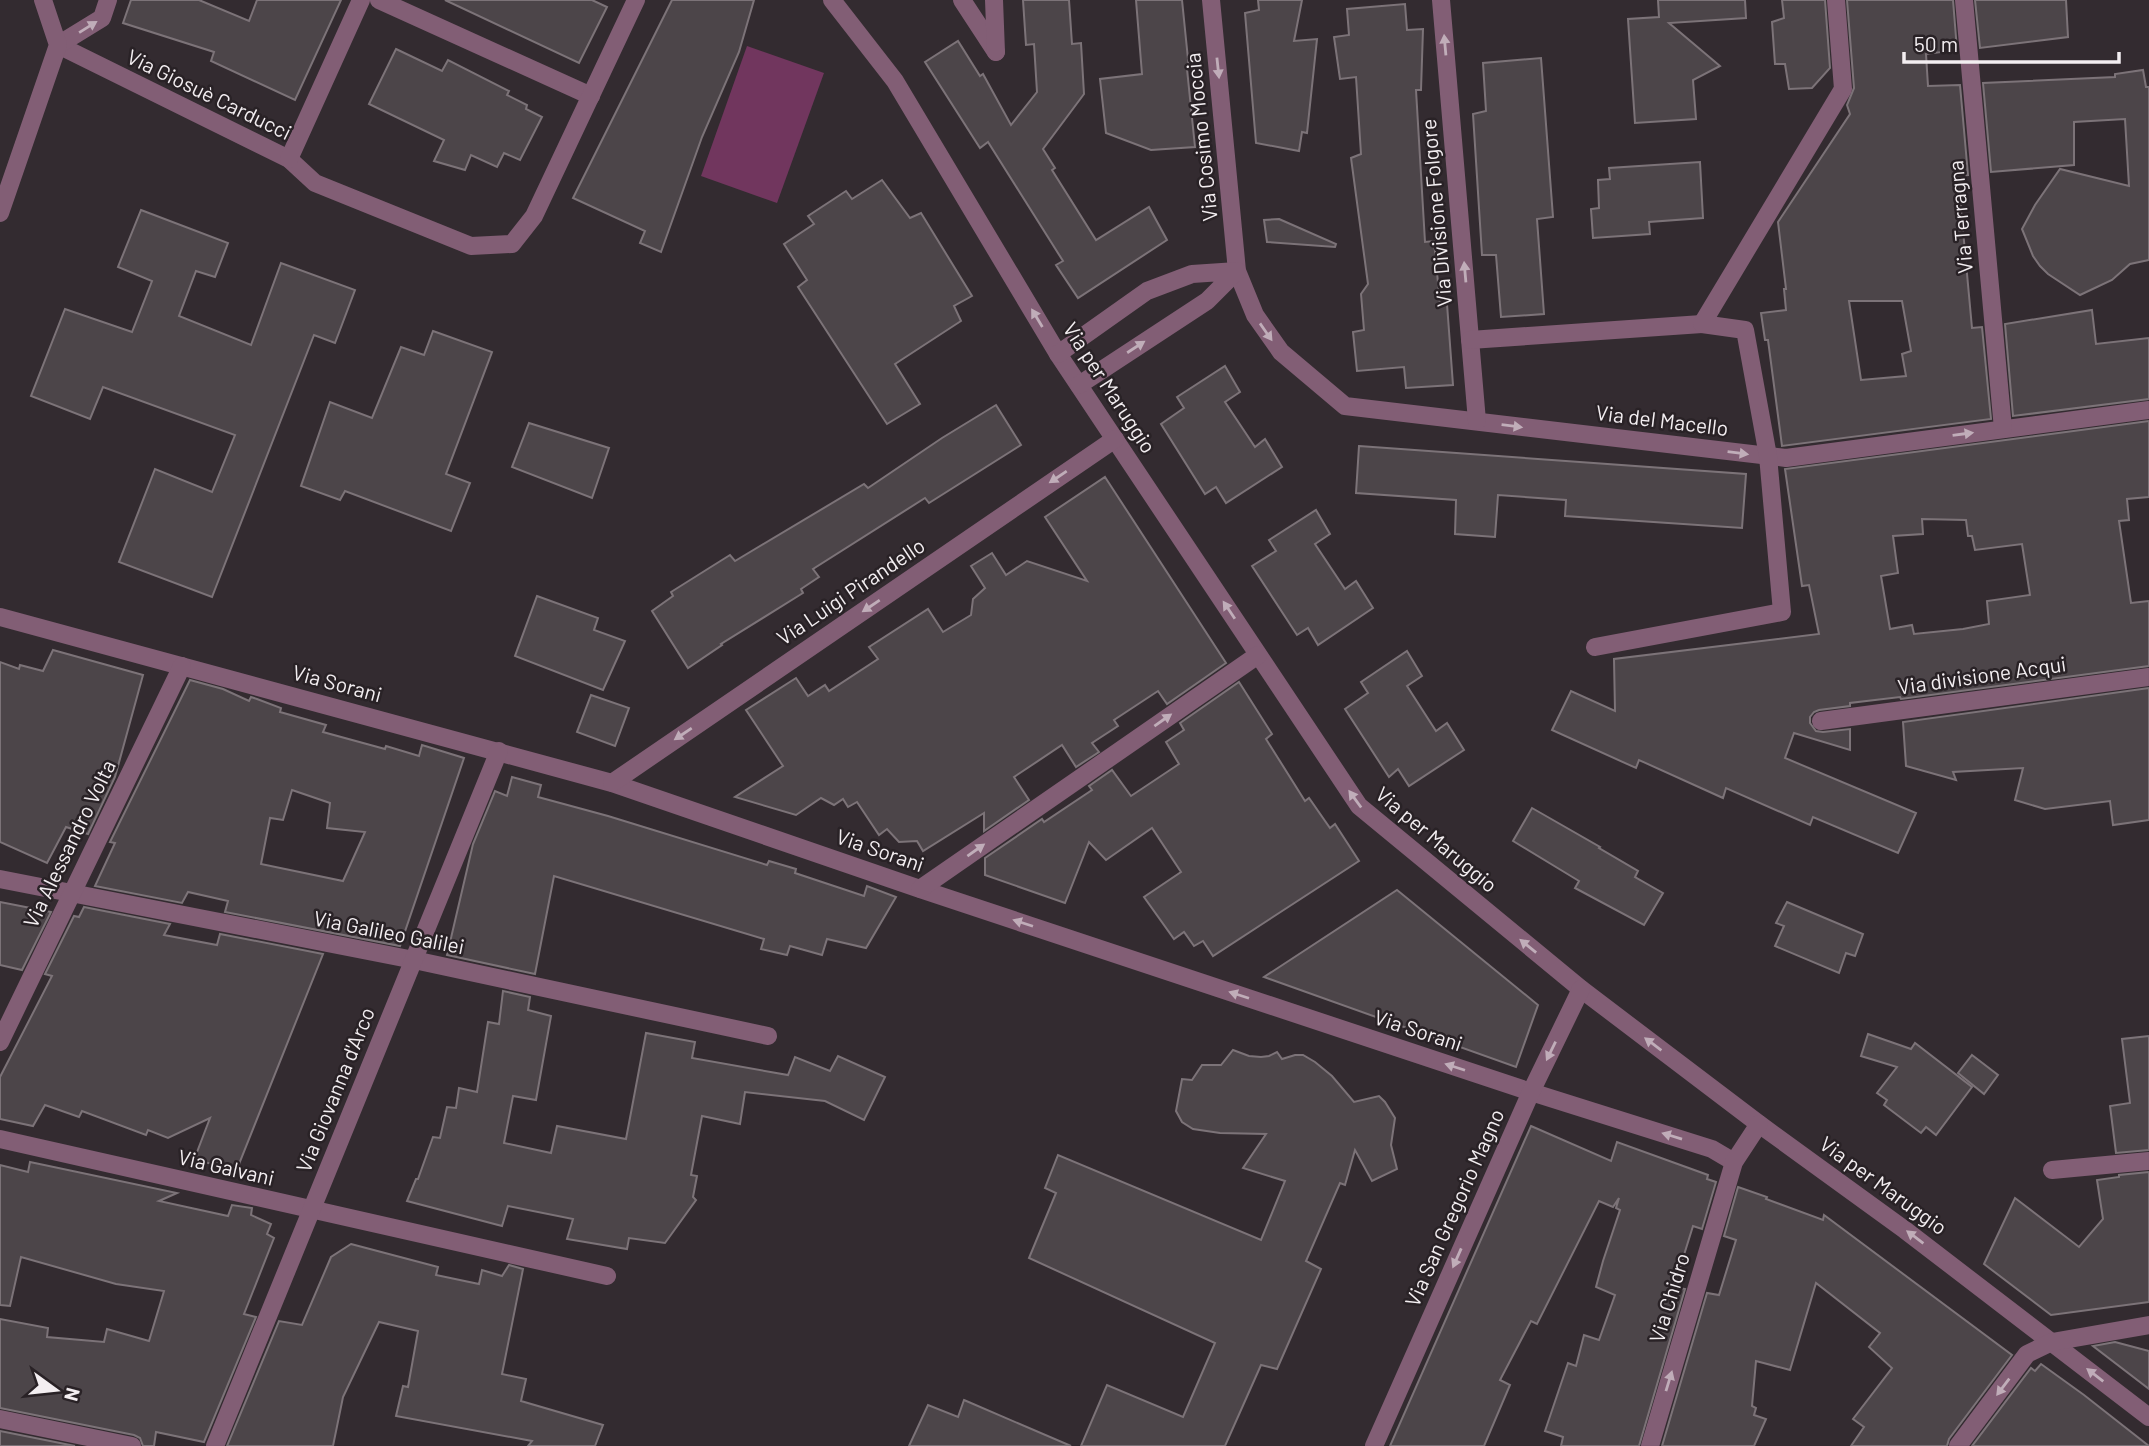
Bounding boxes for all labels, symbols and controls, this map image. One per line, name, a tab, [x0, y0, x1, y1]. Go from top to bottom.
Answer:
one-way arrow	[78, 20, 98, 33]
scale bar	[1904, 21, 2119, 65]
text: 50 m	[1914, 31, 1958, 56]
one-way arrow	[1439, 34, 1450, 56]
street label: Via Giosuè Carducci	[123, 43, 296, 144]
street label: Via Cosimo Moccia	[1179, 52, 1222, 223]
one-way arrow	[1213, 57, 1224, 79]
street label: Via Divisione Folgore	[1415, 118, 1456, 308]
street label: Via Terragna	[1942, 159, 1977, 275]
one-way arrow	[1459, 261, 1470, 283]
one-way arrow	[1030, 308, 1043, 327]
street label: Via per Maruggio	[1059, 317, 1162, 457]
one-way arrow	[1259, 323, 1273, 341]
one-way arrow	[1127, 340, 1145, 354]
street label: Via del Macello	[1595, 399, 1730, 440]
one-way arrow	[1501, 420, 1523, 431]
one-way arrow	[1952, 429, 1974, 440]
one-way arrow	[1727, 447, 1749, 458]
one-way arrow	[1049, 470, 1068, 483]
street label: Via Luigi Pirandello	[771, 532, 929, 650]
one-way arrow	[862, 599, 880, 613]
one-way arrow	[1222, 601, 1236, 619]
street label: Via divisione Acqui	[1896, 650, 2068, 699]
street label: Via Sorani	[290, 659, 385, 706]
one-way arrow	[1154, 714, 1173, 727]
one-way arrow	[674, 727, 692, 741]
street label: Via Alessandro Volta	[17, 755, 120, 931]
street label: Via per Maruggio	[1371, 781, 1503, 897]
one-way arrow	[1348, 790, 1362, 809]
street label: Via Sorani	[833, 823, 928, 876]
one-way arrow	[967, 843, 985, 857]
street label: Via Galileo Galilei	[312, 905, 467, 958]
one-way arrow	[1013, 917, 1034, 928]
one-way arrow	[1520, 939, 1537, 954]
one-way arrow	[1228, 989, 1249, 1000]
street label: Via Giovanna d'Arco	[290, 1003, 379, 1175]
street label: Via Sorani	[1371, 1004, 1466, 1056]
one-way arrow	[1644, 1036, 1662, 1051]
one-way arrow	[1545, 1041, 1557, 1061]
one-way arrow	[1444, 1061, 1465, 1072]
street label: Via San Gregorio Magno	[1399, 1105, 1508, 1310]
street label: Via per Maruggio	[1815, 1130, 1952, 1239]
one-way arrow	[1661, 1131, 1682, 1141]
street label: Via Galvani	[176, 1143, 277, 1190]
one-way arrow	[1906, 1229, 1924, 1244]
one-way arrow	[1451, 1248, 1463, 1268]
street label: Via Chidro	[1643, 1250, 1694, 1345]
north arrow	[21, 1355, 91, 1425]
one-way arrow	[2086, 1369, 2104, 1383]
one-way arrow	[1665, 1370, 1675, 1391]
one-way arrow	[1996, 1378, 2010, 1396]
text: N	[60, 1385, 86, 1404]

